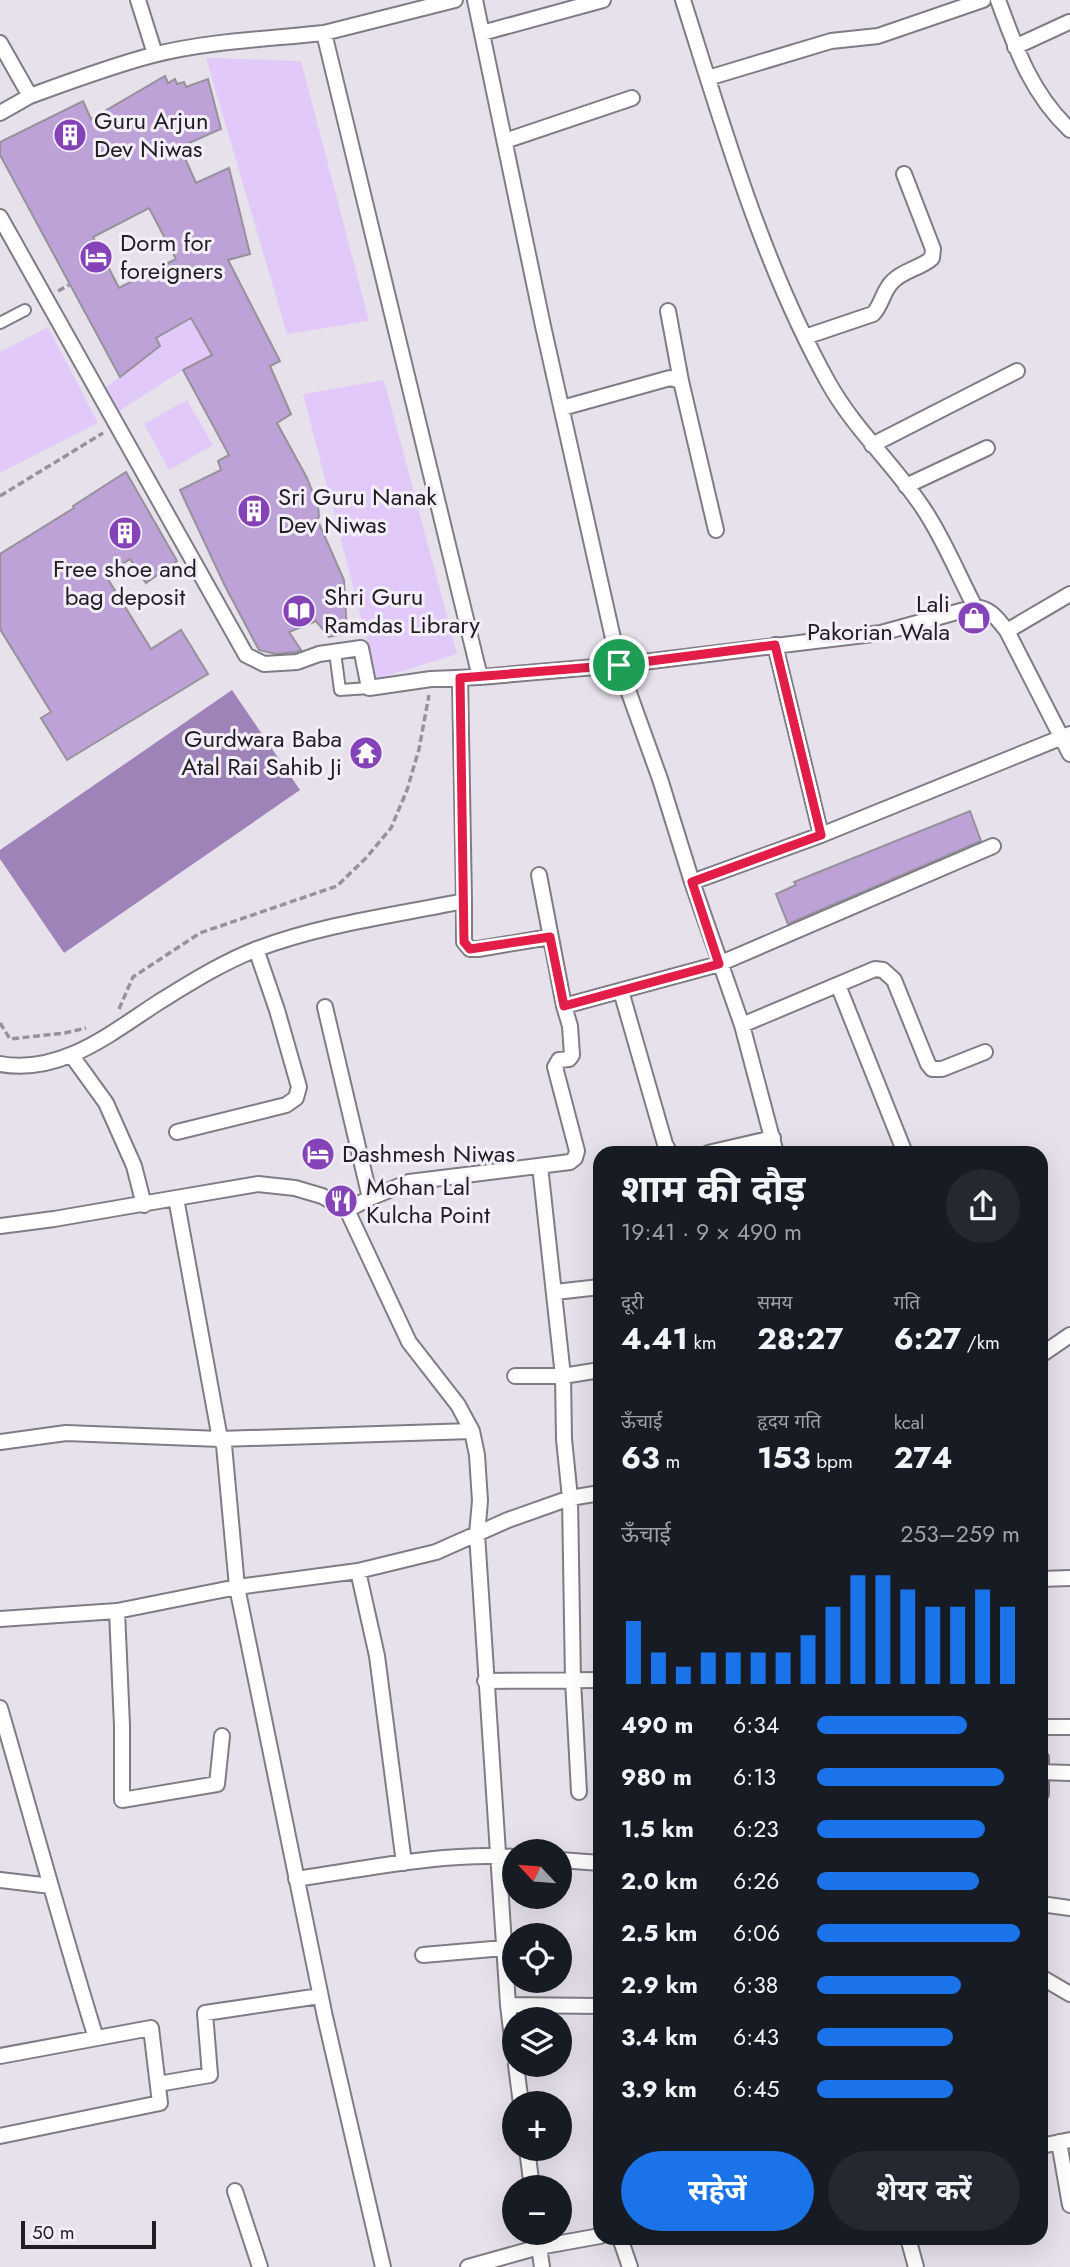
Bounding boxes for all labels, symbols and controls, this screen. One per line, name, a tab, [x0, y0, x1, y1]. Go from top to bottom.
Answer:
place label: Guru Arjun Dev Niwas	[94, 103, 209, 166]
building icon: Guru Arjun Dev Niwas	[51, 116, 89, 154]
place label: Dorm for foreigners	[120, 225, 223, 288]
hotel icon: Dorm for foreigners	[77, 238, 115, 276]
place label: Sri Guru Nanak Dev Niwas	[278, 479, 437, 542]
building icon: Sri Guru Nanak Dev Niwas	[235, 492, 273, 530]
building icon: Free shoe and bag deposit	[106, 514, 144, 552]
place label: Free shoe and bag deposit	[53, 551, 197, 614]
place label: Shri Guru Ramdas Library	[324, 579, 480, 642]
place label: Lali Pakorian Wala	[807, 586, 950, 649]
library icon: Shri Guru Ramdas Library	[280, 592, 318, 630]
shop icon: Lali Pakorian Wala	[955, 599, 993, 637]
pin	[589, 635, 649, 695]
icon: arrive	[600, 646, 638, 684]
place label: Gurdwara Baba Atal Rai Sahib Ji	[181, 721, 342, 784]
temple icon: Gurdwara Baba Atal Rai Sahib Ji	[347, 734, 385, 772]
hotel icon: Dashmesh Niwas	[299, 1135, 337, 1173]
place label: Dashmesh Niwas	[342, 1136, 515, 1171]
text: शाम की दौड़	[621, 1161, 806, 1216]
place label: Mohan Lal Kulcha Point	[366, 1169, 490, 1232]
button: share	[946, 1169, 1020, 1243]
restaurant icon: Mohan Lal Kulcha Point	[322, 1182, 360, 1220]
text: 19:41 · 9 × 490 m	[621, 1215, 802, 1249]
text: दूरी	[621, 1289, 644, 1316]
text: समय	[757, 1289, 793, 1316]
text: गति	[894, 1289, 920, 1316]
text: 4.41	[621, 1317, 688, 1360]
text: 28:27	[757, 1317, 843, 1360]
text: 6:27	[894, 1317, 961, 1360]
text: km	[688, 1329, 717, 1356]
text: /km	[961, 1329, 1000, 1356]
text: ऊँचाई	[621, 1408, 662, 1435]
text: हृदय गति	[757, 1408, 821, 1435]
text: kcal	[894, 1409, 924, 1436]
text: 63	[621, 1436, 660, 1479]
text: 153	[757, 1436, 811, 1479]
text: 274	[894, 1436, 952, 1479]
text: m	[660, 1448, 680, 1475]
text: bpm	[811, 1448, 853, 1475]
text: ऊँचाई	[621, 1517, 671, 1551]
text: 253–259 m	[900, 1517, 1020, 1551]
text: 490 m	[621, 1708, 693, 1742]
text: 6:34	[733, 1708, 779, 1742]
text: 980 m	[621, 1760, 692, 1794]
text: 6:13	[733, 1760, 776, 1794]
text: 1.5 km	[621, 1812, 694, 1846]
text: 6:23	[733, 1812, 779, 1846]
north arrow	[502, 1839, 572, 1909]
map controls	[502, 1839, 572, 2245]
text: 2.0 km	[621, 1864, 698, 1898]
text: 6:26	[733, 1864, 779, 1898]
text: 2.5 km	[621, 1916, 697, 1950]
text: 6:06	[733, 1916, 780, 1950]
button: locate	[502, 1923, 572, 1993]
text: 2.9 km	[621, 1968, 698, 2002]
text: 6:38	[733, 1968, 778, 2002]
button: layers	[502, 2007, 572, 2077]
text: 3.4 km	[621, 2020, 697, 2054]
text: 6:43	[733, 2020, 779, 2054]
text: 3.9 km	[621, 2072, 697, 2106]
text: 6:45	[733, 2072, 780, 2106]
button: +	[502, 2091, 572, 2161]
button: सहेजें	[621, 2151, 814, 2231]
button: शेयर करें	[828, 2151, 1020, 2231]
button: −	[502, 2175, 572, 2245]
scale bar	[21, 2218, 156, 2250]
text: 50 m	[32, 2219, 75, 2246]

